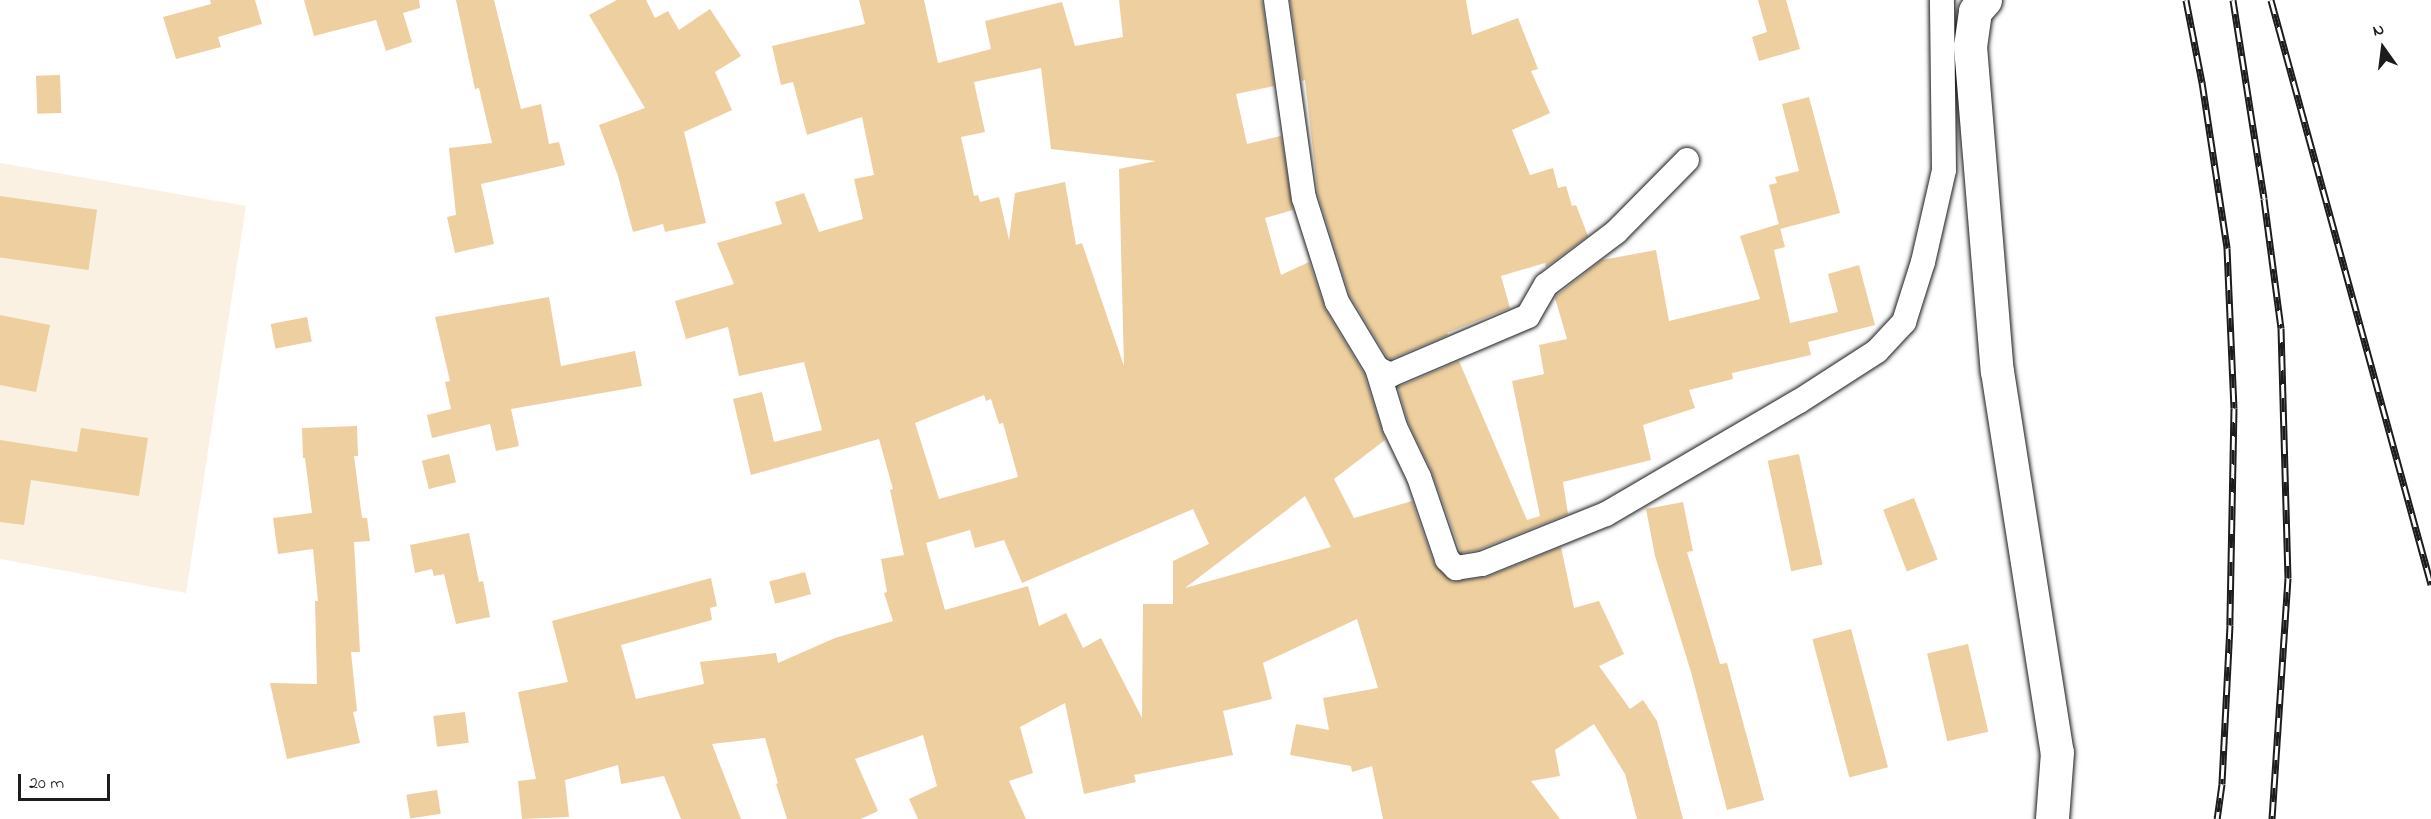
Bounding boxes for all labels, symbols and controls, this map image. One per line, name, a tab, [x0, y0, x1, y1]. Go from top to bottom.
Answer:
north arrow	[2353, 18, 2413, 78]
text: N	[2370, 18, 2387, 43]
scale bar	[21, 762, 112, 800]
text: 20 m	[29, 771, 64, 797]

